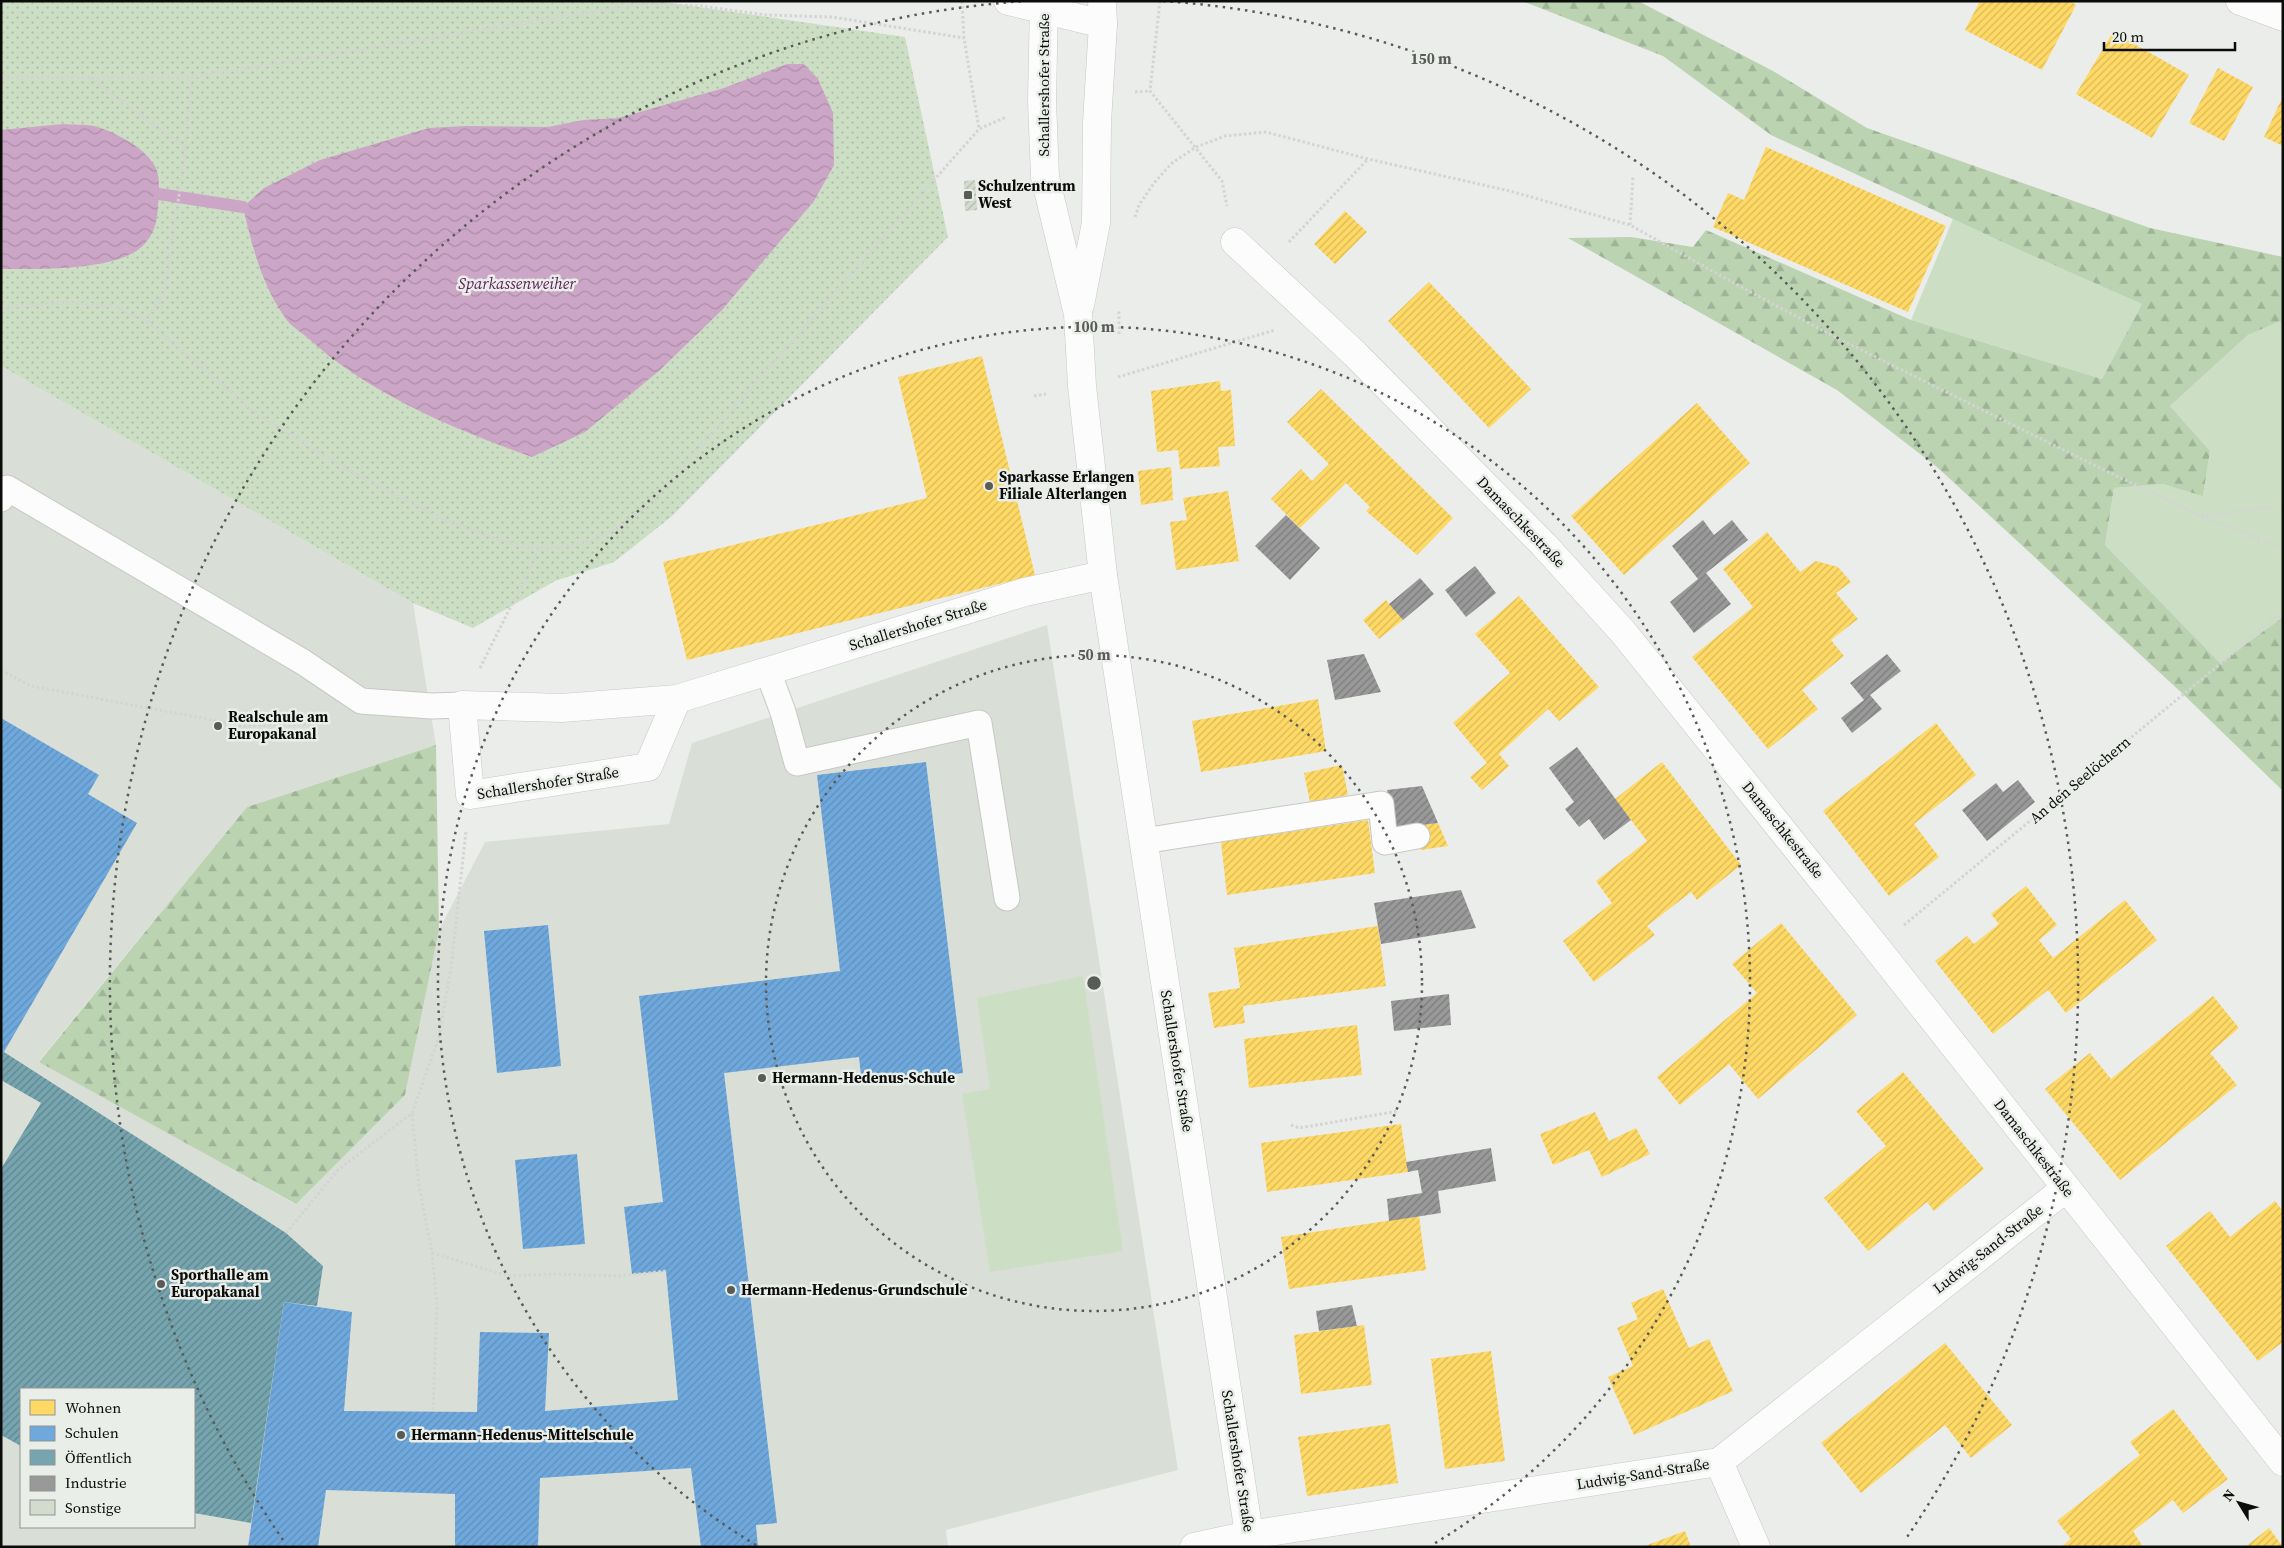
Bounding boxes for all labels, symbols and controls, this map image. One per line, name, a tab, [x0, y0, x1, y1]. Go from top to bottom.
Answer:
street label: Schallershofer Straße	[1033, 13, 1054, 157]
scale bar	[2104, 20, 2235, 52]
text: 20 m	[2112, 26, 2144, 47]
text: 150 m	[1410, 48, 1452, 69]
place label: Schulzentrum West	[978, 175, 1076, 213]
marker: Schulzentrum West	[962, 189, 974, 201]
water label: Sparkassenweiher	[458, 272, 576, 294]
text: 100 m	[1073, 316, 1115, 337]
place label: Sparkasse Erlangen Filiale Alterlangen	[999, 466, 1135, 504]
street label: Damaschkestraße	[1472, 471, 1571, 572]
marker: Sparkasse Erlangen Filiale Alterlangen	[983, 480, 995, 492]
street label: Schallershofer Straße	[846, 593, 990, 655]
text: 50 m	[1077, 644, 1111, 665]
place label: Realschule am Europakanal	[228, 706, 329, 744]
marker: Realschule am Europakanal	[212, 720, 224, 732]
street label: An den Seelöchern	[2025, 731, 2135, 828]
street label: Schallershofer Straße	[476, 761, 621, 804]
street label: Damaschkestraße	[1738, 777, 1829, 883]
centre of rings	[1085, 974, 1103, 992]
street label: Schallershofer Straße	[1156, 989, 1199, 1134]
place label: Hermann-Hedenus-Schule	[772, 1067, 955, 1088]
marker: Hermann-Hedenus-Schule	[756, 1072, 768, 1084]
street label: Damaschkestraße	[1989, 1094, 2080, 1201]
street label: Ludwig-Sand-Straße	[1928, 1199, 2047, 1298]
place label: Sporthalle am Europakanal	[171, 1264, 269, 1302]
marker: Sporthalle am Europakanal	[155, 1278, 167, 1290]
place label: Hermann-Hedenus-Grundschule	[741, 1279, 967, 1300]
marker: Hermann-Hedenus-Grundschule	[725, 1284, 737, 1296]
legend	[20, 1388, 195, 1528]
street label: Schallershofer Straße	[1217, 1389, 1260, 1534]
text: Wohnen	[65, 1397, 121, 1418]
text: Schulen	[65, 1422, 119, 1443]
place label: Hermann-Hedenus-Mittelschule	[411, 1424, 634, 1445]
marker: Hermann-Hedenus-Mittelschule	[395, 1429, 407, 1441]
text: Öffentlich	[65, 1447, 132, 1468]
street label: Ludwig-Sand-Straße	[1575, 1453, 1711, 1494]
text: Industrie	[65, 1472, 127, 1493]
north arrow	[2214, 1478, 2264, 1528]
text: N	[2218, 1485, 2240, 1505]
text: Sonstige	[65, 1497, 121, 1518]

